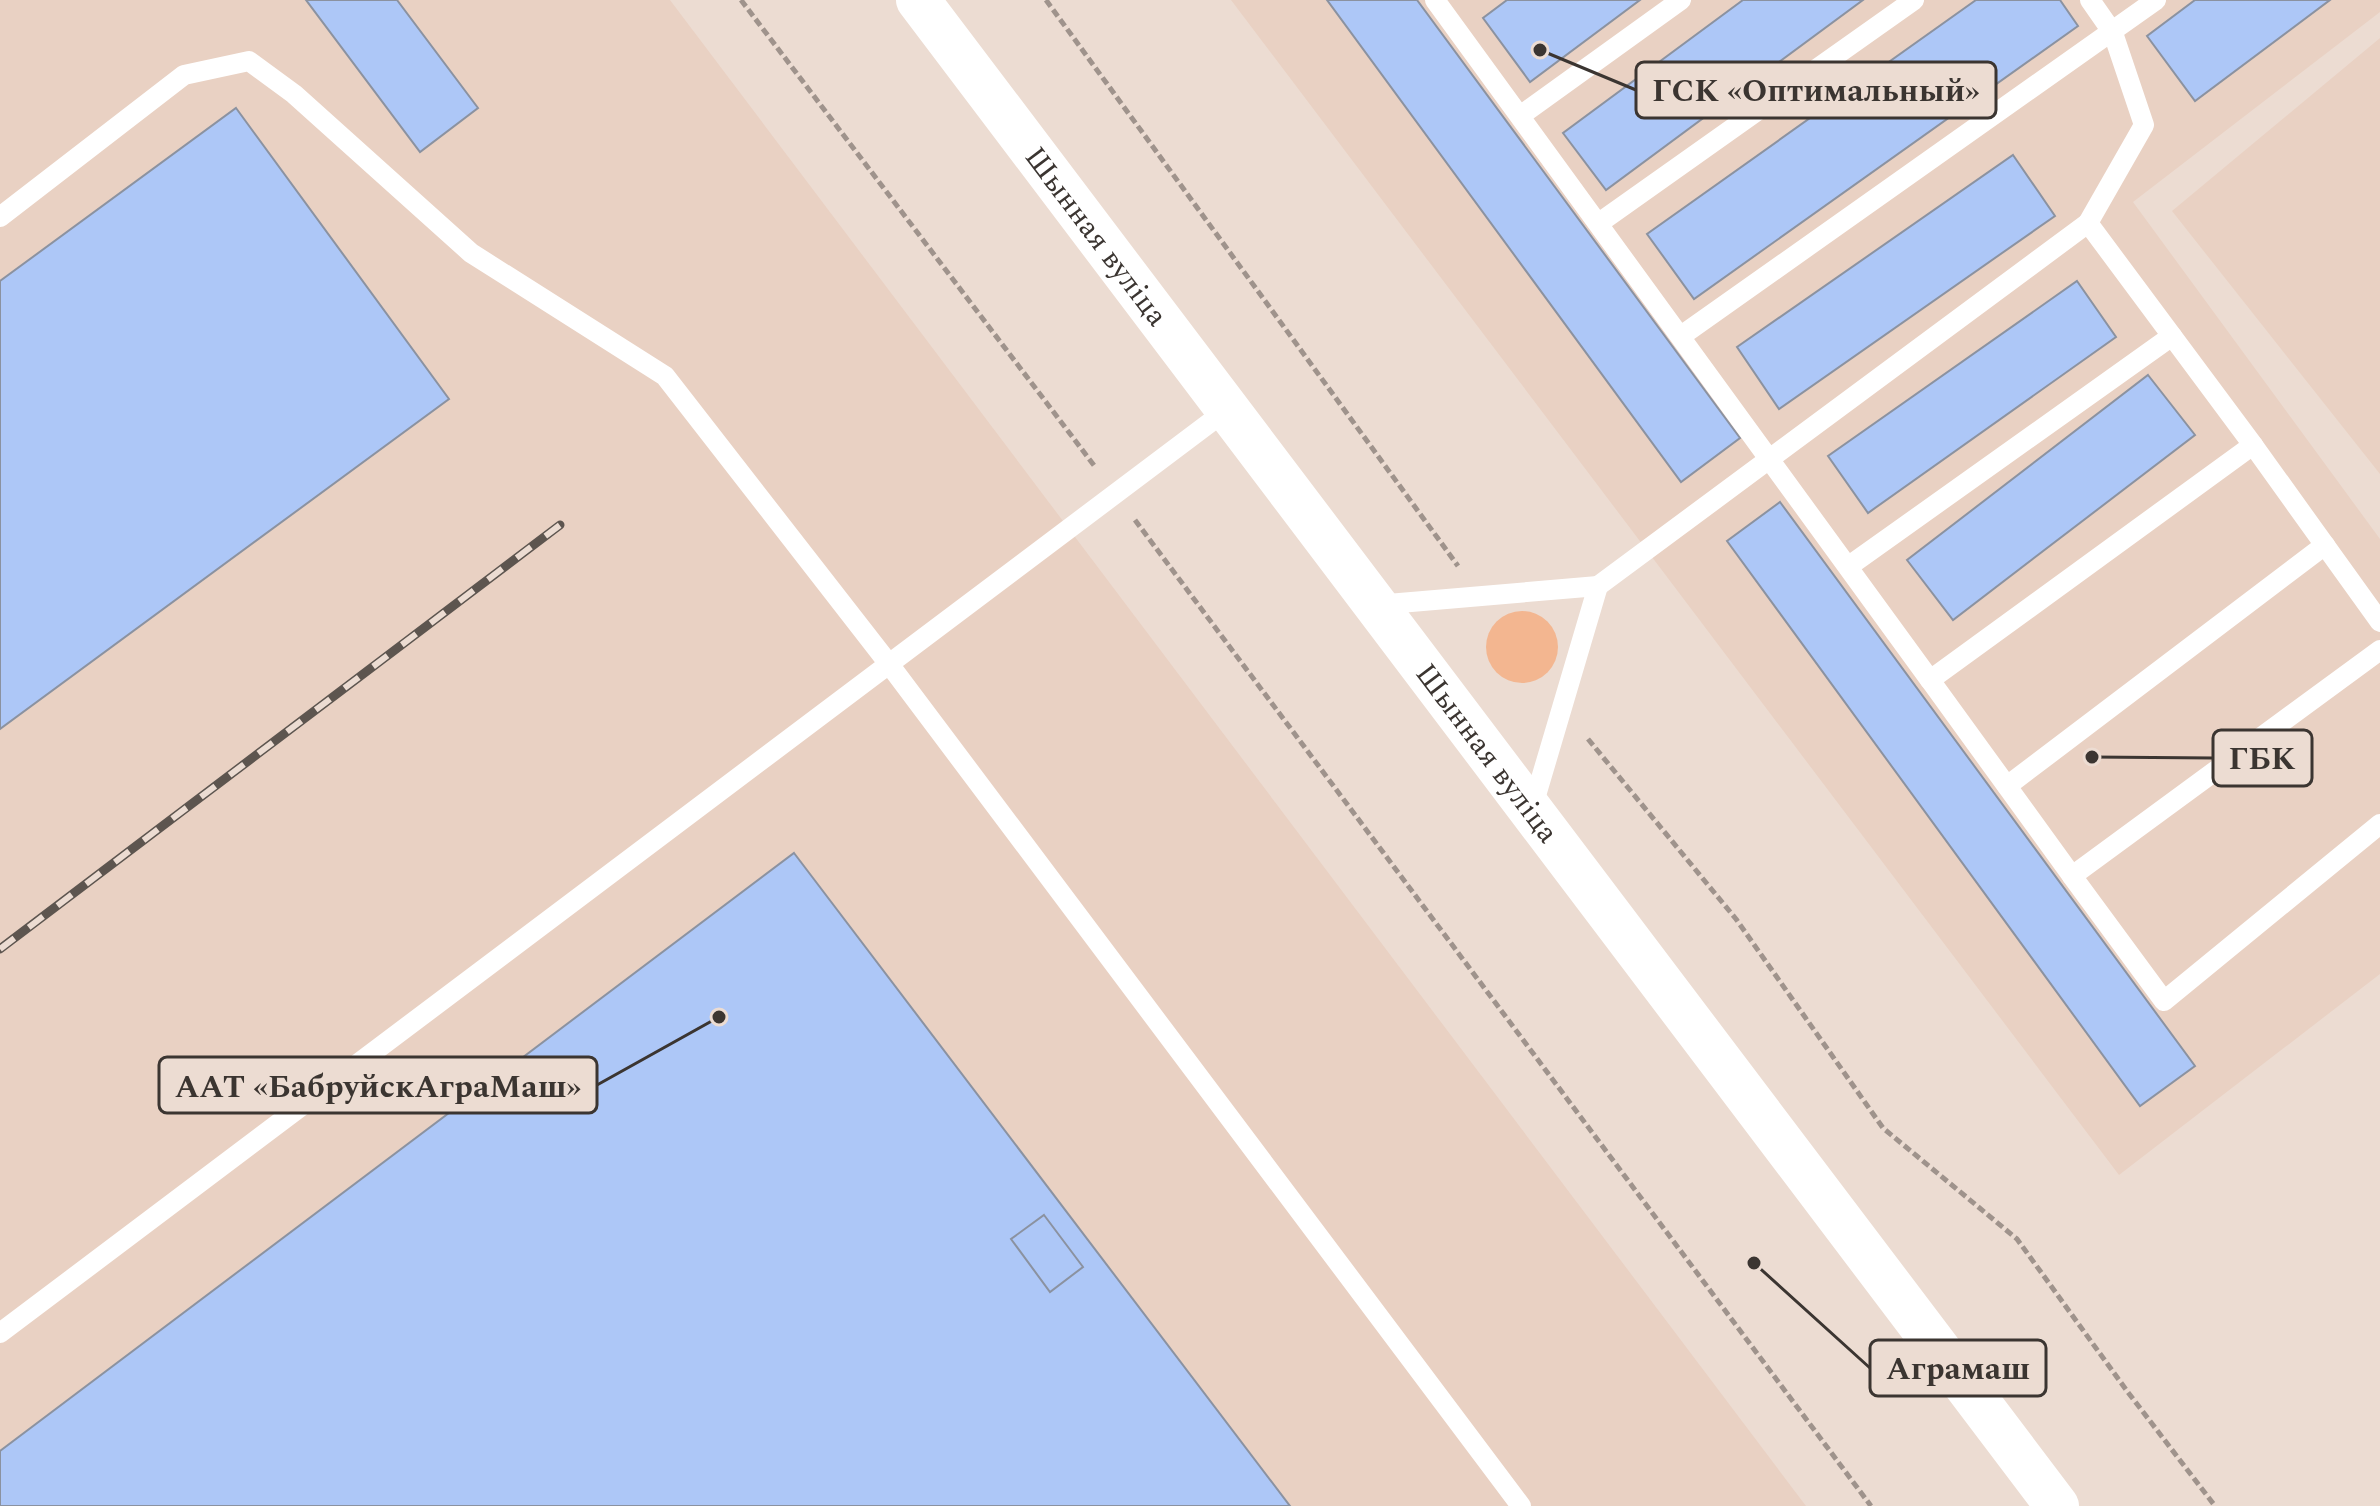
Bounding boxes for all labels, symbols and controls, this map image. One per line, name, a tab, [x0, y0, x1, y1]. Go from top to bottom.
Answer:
callout: ГСК «Оптимальный»	[1636, 62, 1996, 118]
text: ГСК «Оптимальный»	[1652, 67, 1980, 116]
street label: Шынная вуліца	[1012, 137, 1179, 337]
street label: Шынная вуліца	[1403, 654, 1570, 853]
callout: ГБК	[2213, 730, 2312, 786]
text: ГБК	[2229, 735, 2296, 784]
callout: ААТ «БабруйскАграМаш»	[159, 1057, 597, 1113]
text: ААТ «БабруйскАграМаш»	[175, 1063, 581, 1112]
callout: Аграмаш	[1870, 1340, 2046, 1396]
text: Аграмаш	[1886, 1345, 2030, 1394]

